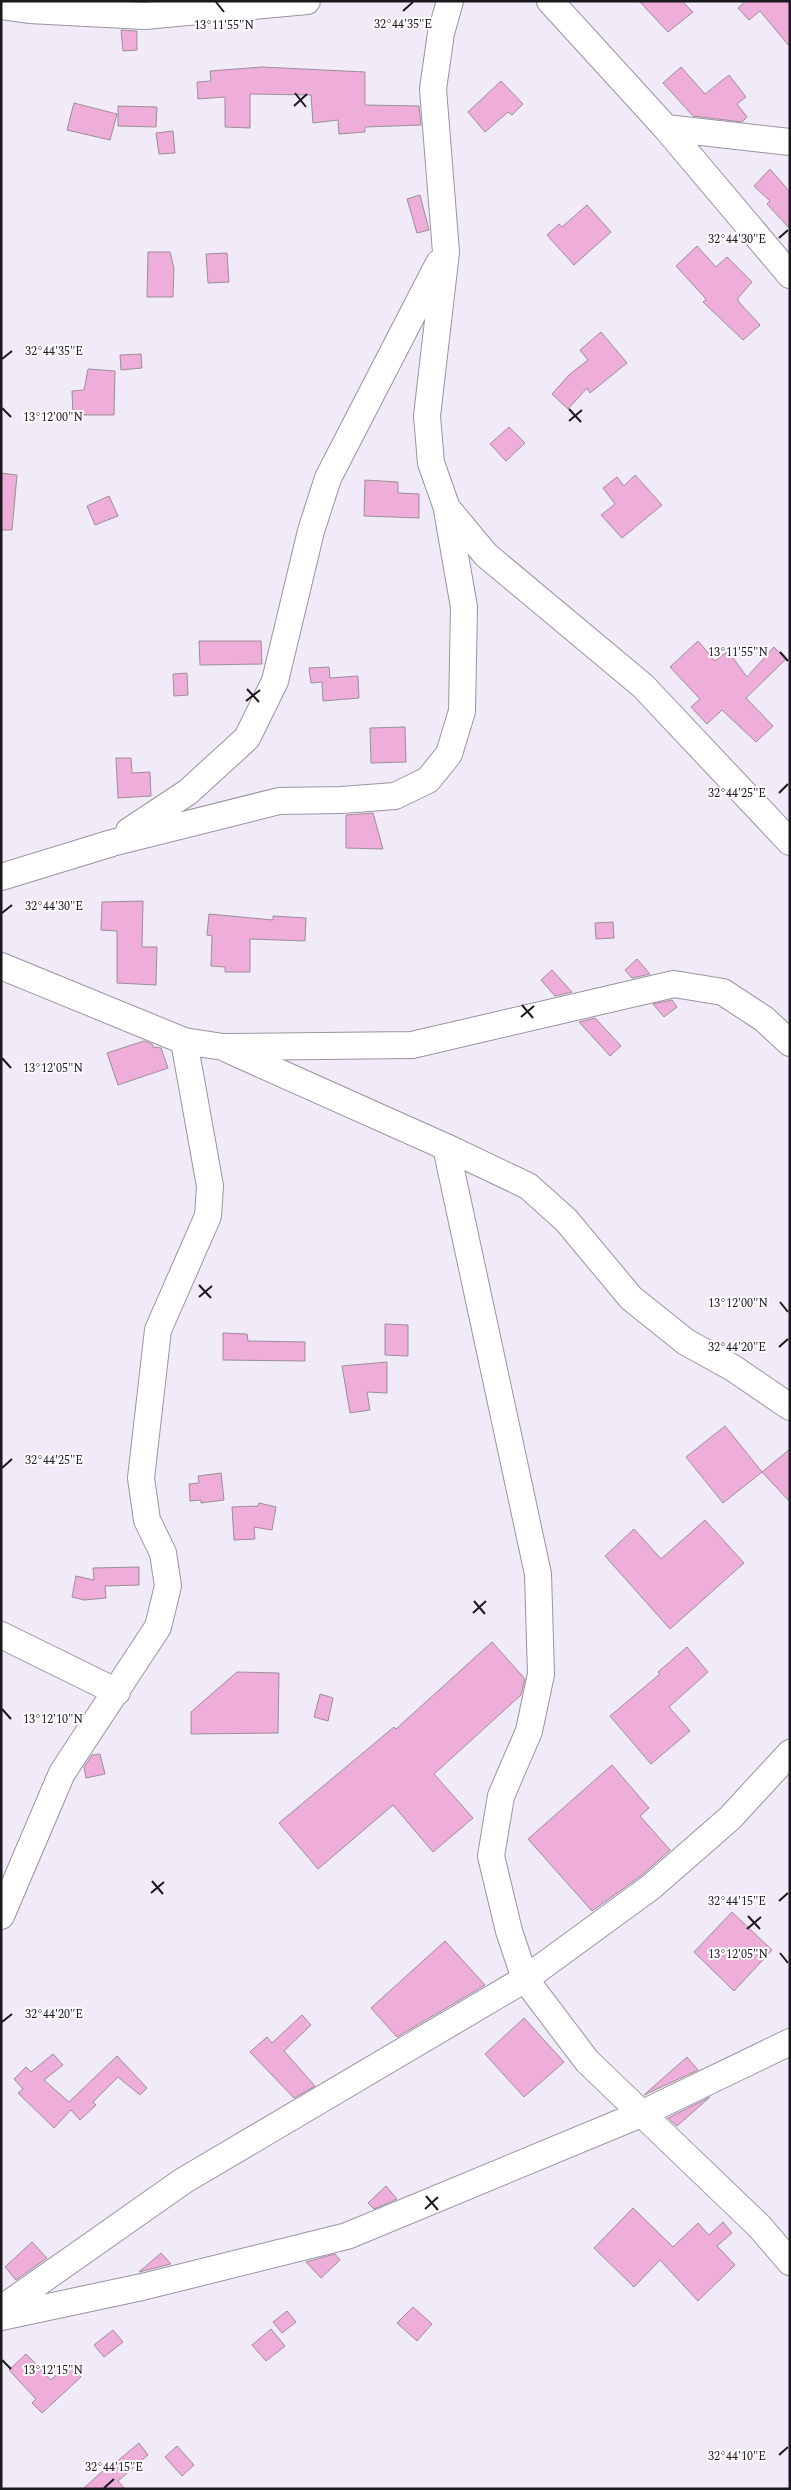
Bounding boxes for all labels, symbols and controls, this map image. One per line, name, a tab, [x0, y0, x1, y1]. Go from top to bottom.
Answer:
text: 32°44'35"E	[374, 15, 432, 34]
text: 13°11'55"N	[194, 16, 254, 35]
text: 32°44'30"E	[708, 230, 766, 249]
text: 32°44'35"E	[25, 342, 83, 361]
text: 13°12'00"N	[23, 408, 83, 427]
text: 13°11'55"N	[708, 643, 768, 662]
text: 32°44'25"E	[708, 784, 766, 803]
text: 32°44'30"E	[25, 897, 83, 916]
text: 13°12'05"N	[23, 1059, 83, 1078]
text: 13°12'00"N	[708, 1294, 768, 1313]
text: 32°44'20"E	[708, 1338, 766, 1357]
text: 32°44'25"E	[25, 1451, 83, 1470]
text: 13°12'10"N	[23, 1710, 83, 1729]
text: 32°44'15"E	[708, 1892, 766, 1911]
text: 13°12'05"N	[708, 1945, 768, 1964]
text: 32°44'20"E	[25, 2005, 83, 2024]
text: 13°12'15"N	[23, 2361, 83, 2380]
text: 32°44'10"E	[708, 2447, 766, 2466]
text: 32°44'15"E	[85, 2458, 143, 2477]

